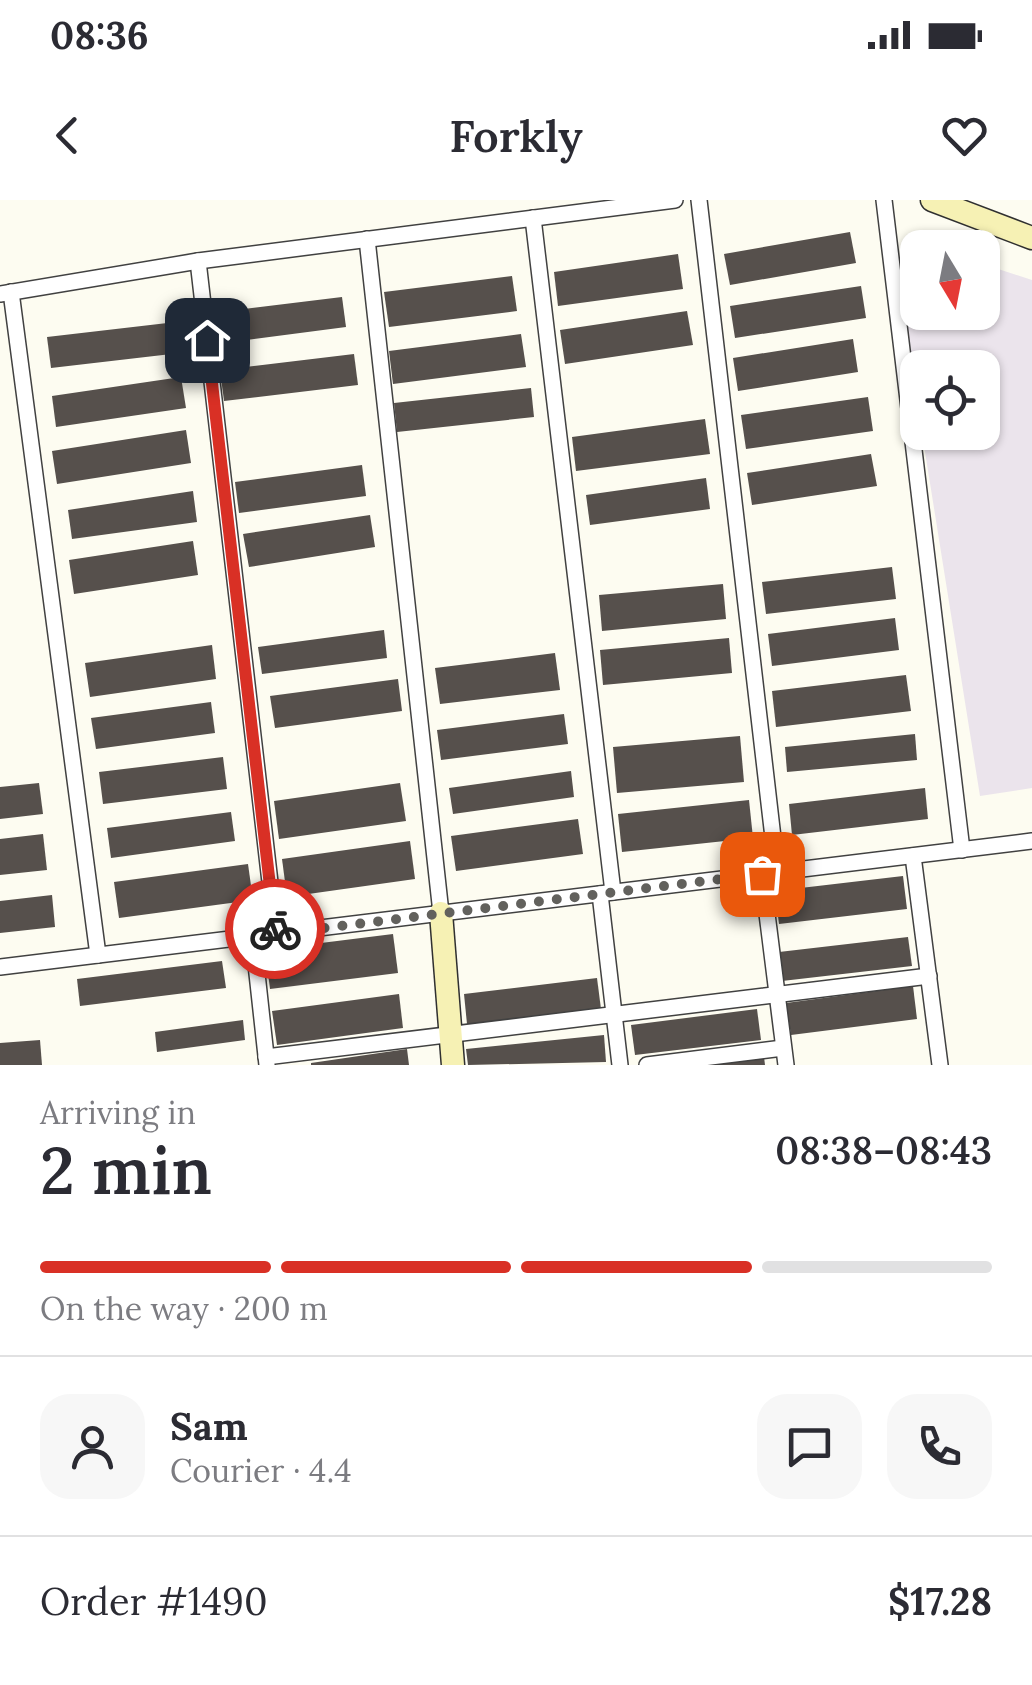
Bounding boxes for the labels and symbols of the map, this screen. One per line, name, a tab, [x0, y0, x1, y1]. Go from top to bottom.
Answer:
north arrow	[900, 230, 1000, 330]
pin	[165, 298, 250, 383]
pin	[720, 832, 805, 917]
courier	[225, 879, 325, 979]

